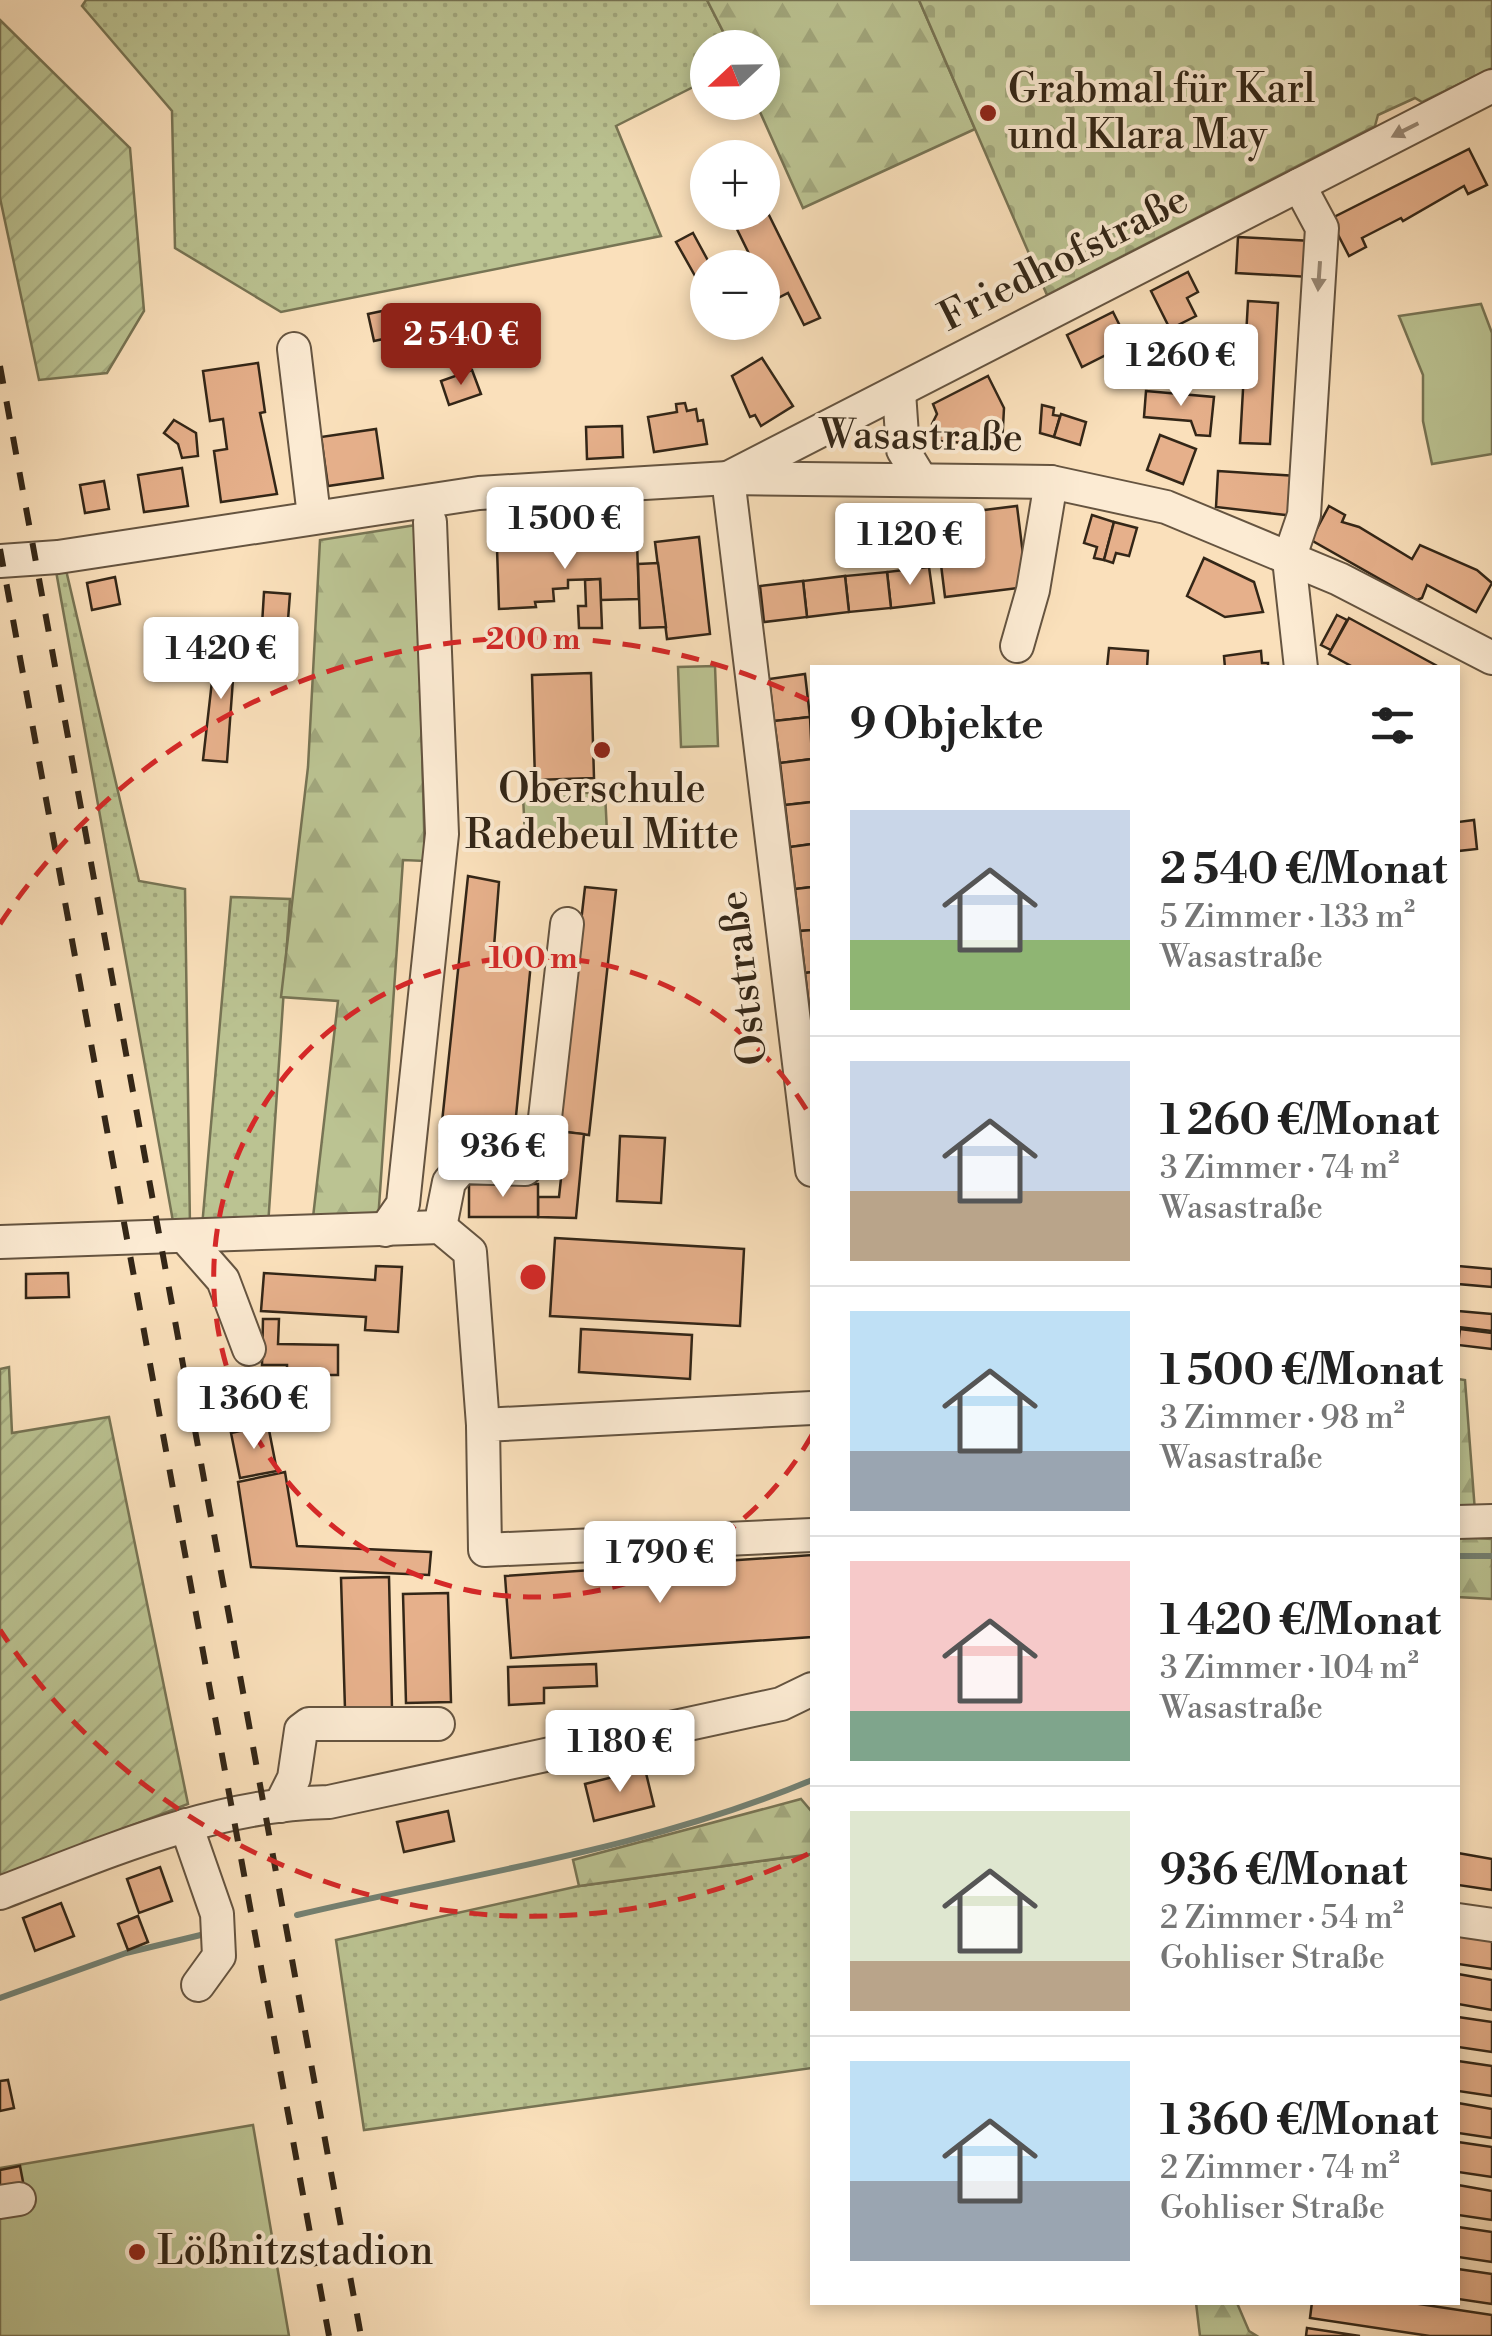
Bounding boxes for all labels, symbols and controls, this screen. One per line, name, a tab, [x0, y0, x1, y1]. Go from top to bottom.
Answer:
north arrow	[690, 30, 780, 120]
map controls	[690, 30, 780, 340]
place label: Grabmal für Karl und Klara May	[1008, 65, 1315, 162]
marker: Grabmal für Karl und Klara May	[977, 102, 999, 124]
one-way arrow	[1390, 121, 1419, 138]
button: +	[690, 140, 780, 230]
street label: Friedhofstraße	[931, 175, 1197, 343]
button: −	[690, 250, 780, 340]
one-way arrow	[1311, 261, 1327, 293]
pin: 2 540 €	[369, 303, 553, 388]
text: 2 540 €	[403, 315, 519, 355]
pin: 1 260 €	[1089, 324, 1273, 409]
text: 1 260 €	[1126, 336, 1236, 376]
street label: Wasastraße	[817, 410, 1023, 464]
pin: 1 500 €	[473, 487, 657, 572]
text: 1 500 €	[509, 499, 621, 539]
pin: 1 120 €	[818, 503, 1002, 588]
text: 1 120 €	[857, 515, 963, 555]
pin: 1 420 €	[129, 617, 313, 702]
text: 200 m	[486, 621, 580, 659]
text: 1 420 €	[165, 629, 277, 669]
icon: filters	[1365, 698, 1420, 753]
text: 9 Objekte	[850, 699, 1044, 752]
marker: Oberschule Radebeul Mitte	[591, 739, 613, 761]
place label: Oberschule Radebeul Mitte	[465, 765, 739, 861]
text: 2 540 €/Monat	[1160, 844, 1447, 897]
icon: home	[930, 850, 1050, 970]
street label: Oststraße	[709, 888, 779, 1068]
text: 5 Zimmer · 133 m²	[1160, 897, 1415, 937]
text: Wasastraße	[1160, 937, 1323, 977]
text: 100 m	[488, 940, 578, 978]
text: 1 260 €/Monat	[1160, 1095, 1439, 1148]
icon: home	[930, 1101, 1050, 1221]
pin: 936 €	[433, 1115, 573, 1200]
text: 936 €	[460, 1127, 546, 1167]
text: 3 Zimmer · 74 m²	[1160, 1148, 1399, 1188]
text: Wasastraße	[1160, 1188, 1323, 1228]
centre of rings	[515, 1259, 551, 1295]
text: 1 500 €/Monat	[1160, 1345, 1443, 1398]
icon: home	[930, 1351, 1050, 1471]
pin: 1 360 €	[162, 1367, 346, 1452]
text: 1 360 €	[199, 1379, 309, 1419]
text: 3 Zimmer · 98 m²	[1160, 1398, 1405, 1438]
text: Wasastraße	[1160, 1438, 1323, 1478]
pin: 1 790 €	[568, 1521, 752, 1606]
text: 1 790 €	[606, 1533, 714, 1573]
text: 1 420 €/Monat	[1160, 1595, 1441, 1648]
icon: home	[930, 1601, 1050, 1721]
text: 3 Zimmer · 104 m²	[1160, 1648, 1419, 1688]
text: Wasastraße	[1160, 1688, 1323, 1728]
pin: 1 180 €	[528, 1710, 712, 1795]
text: 1 180 €	[568, 1722, 672, 1762]
text: 936 €/Monat	[1160, 1845, 1407, 1898]
icon: home	[930, 1851, 1050, 1971]
text: 2 Zimmer · 54 m²	[1160, 1898, 1404, 1938]
text: Gohliser Straße	[1160, 1938, 1385, 1978]
text: 1 360 €/Monat	[1160, 2095, 1438, 2148]
icon: home	[930, 2101, 1050, 2221]
text: 2 Zimmer · 74 m²	[1160, 2148, 1400, 2188]
text: Gohliser Straße	[1160, 2188, 1385, 2228]
place label: Lößnitzstadion	[157, 2227, 434, 2277]
marker: Lößnitzstadion	[126, 2241, 148, 2263]

